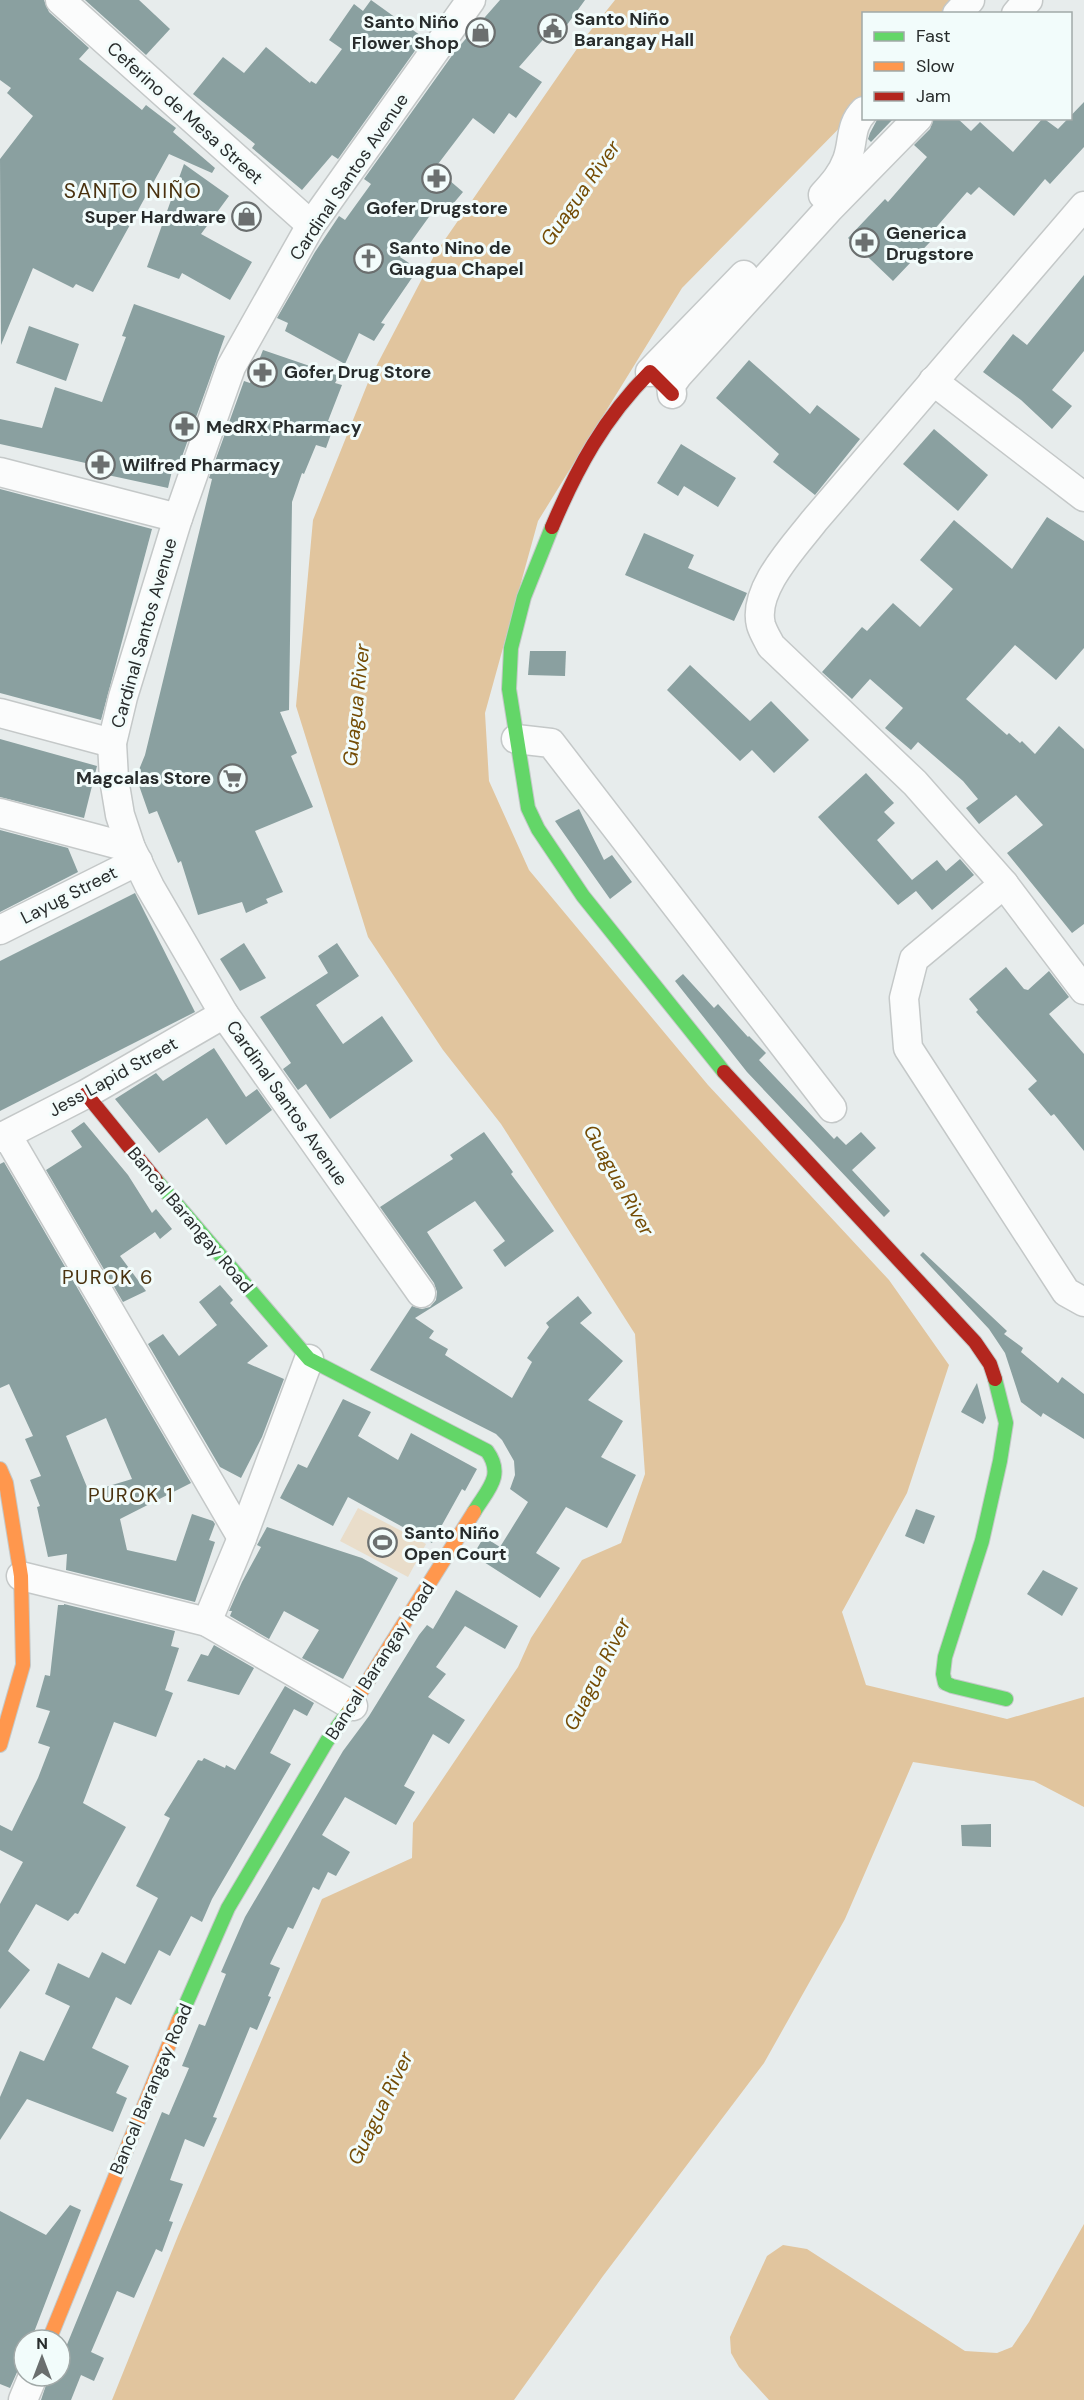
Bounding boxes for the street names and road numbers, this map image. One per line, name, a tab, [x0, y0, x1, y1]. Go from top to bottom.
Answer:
street label: Ceferino de Mesa Street	[102, 36, 268, 190]
street label: Cardinal Santos Avenue	[284, 89, 414, 265]
street label: Cardinal Santos Avenue	[105, 535, 183, 731]
street label: Layug Street	[17, 860, 121, 930]
street label: Cardinal Santos Avenue	[221, 1016, 353, 1190]
street label: Jess Lapid Street	[44, 1032, 182, 1122]
street label: Bancal Barangay Road	[122, 1142, 258, 1298]
street label: Bancal Barangay Road	[320, 1577, 440, 1745]
street label: Bancal Barangay Road	[104, 2000, 198, 2178]

